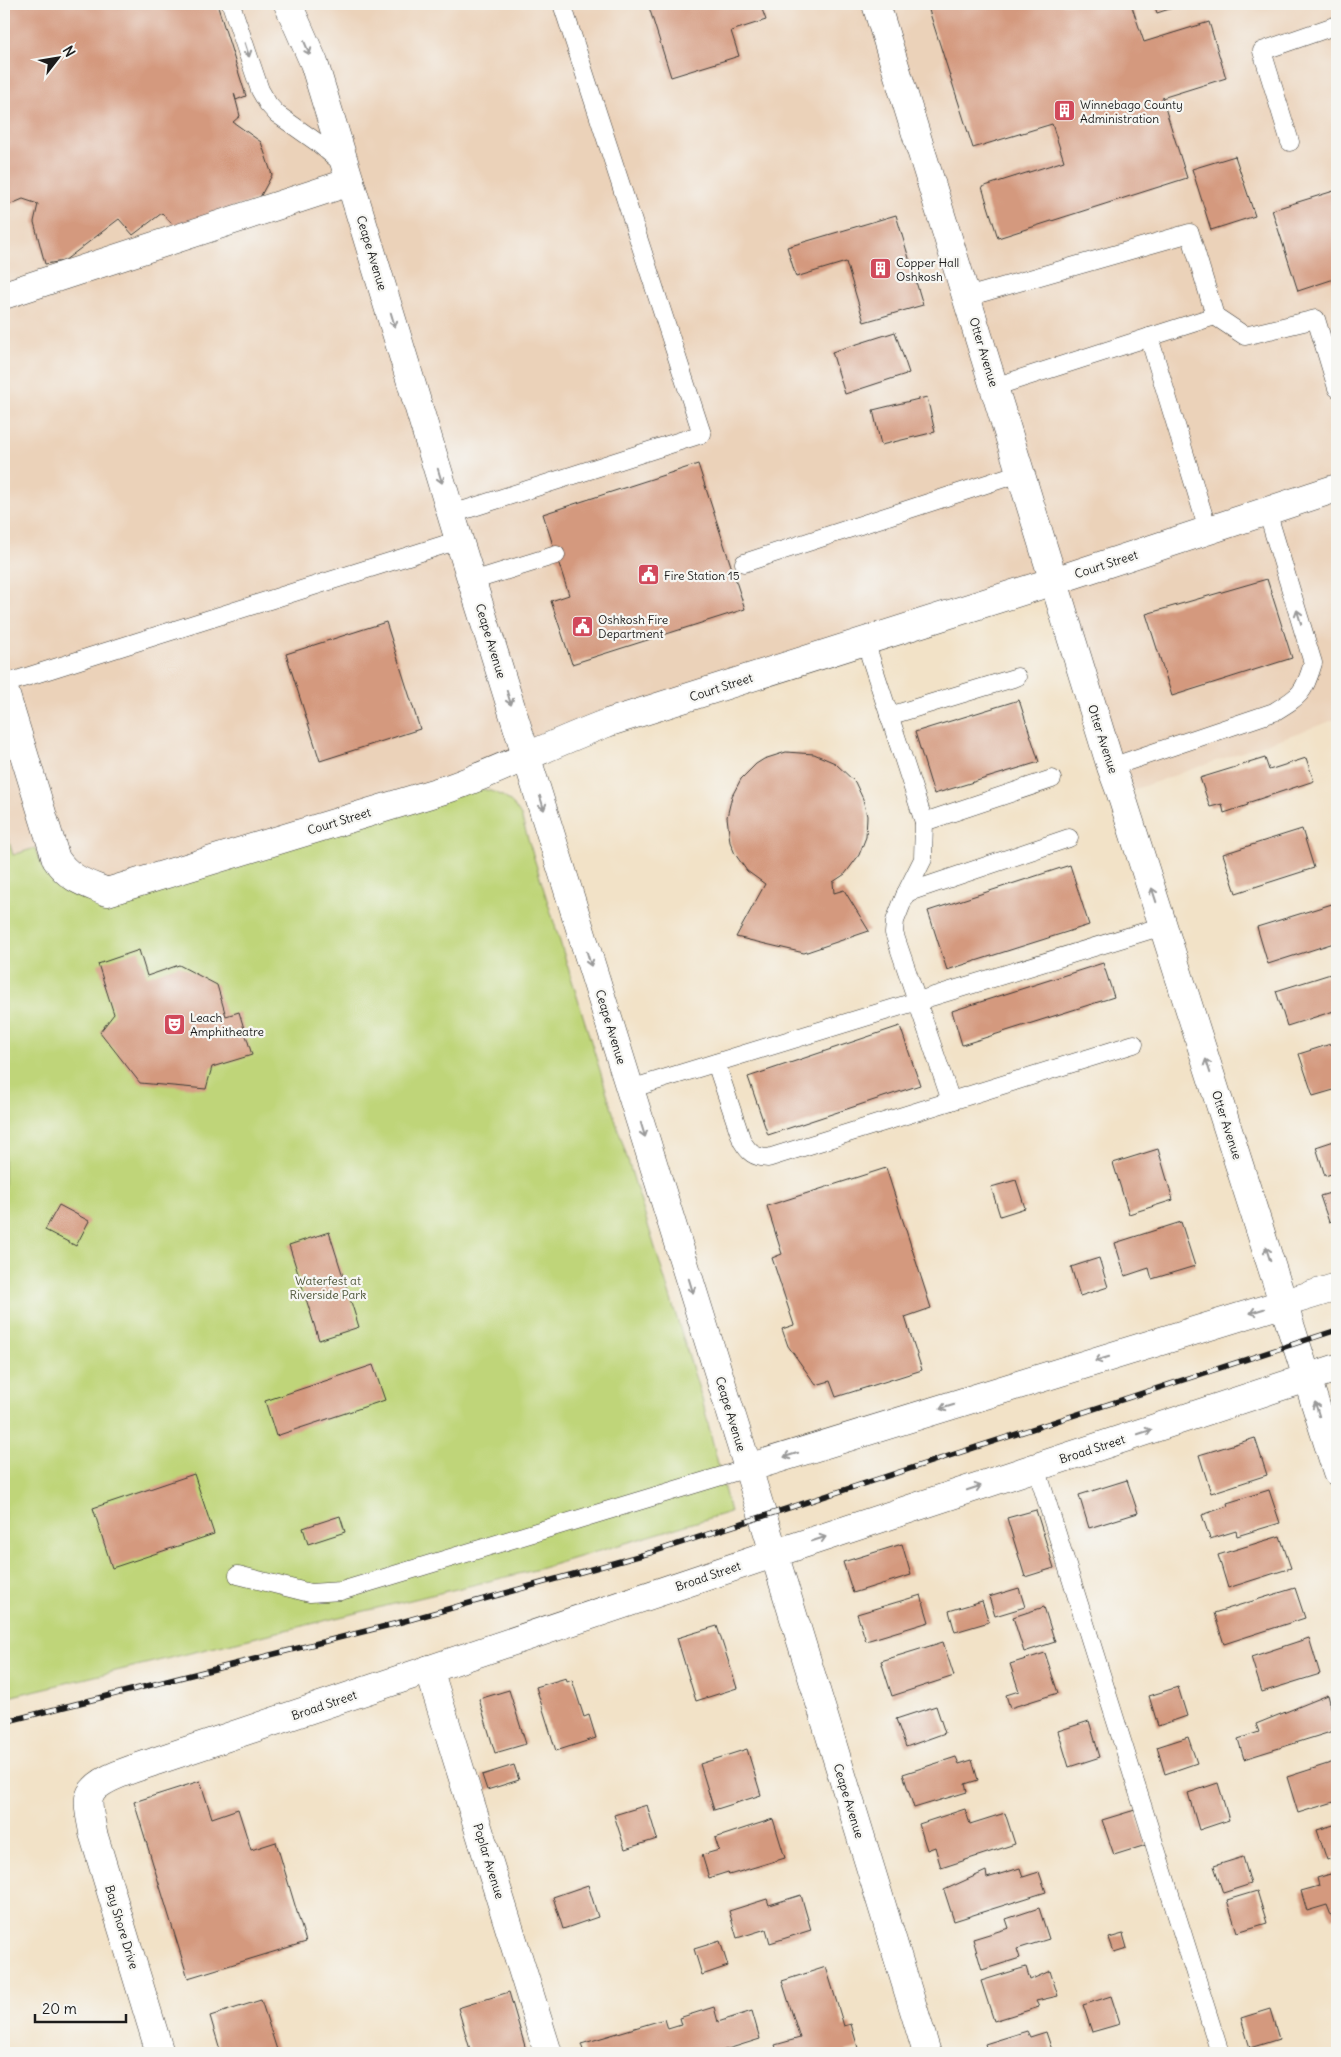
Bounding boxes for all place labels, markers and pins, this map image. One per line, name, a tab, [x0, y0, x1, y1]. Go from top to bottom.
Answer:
place label: Winnebago County Administration	[1080, 97, 1183, 126]
building icon: Winnebago County Administration	[1052, 99, 1076, 123]
place label: Copper Hall Oshkosh	[896, 255, 959, 284]
building icon: Copper Hall Oshkosh	[868, 257, 892, 281]
public building icon: Fire Station 15	[636, 563, 660, 587]
place label: Fire Station 15	[664, 568, 740, 583]
place label: Oshkosh Fire Department	[598, 612, 668, 641]
public building icon: Oshkosh Fire Department	[570, 614, 594, 638]
place label: Leach Amphitheatre	[190, 1010, 264, 1039]
theatre icon: Leach Amphitheatre	[162, 1012, 186, 1036]

